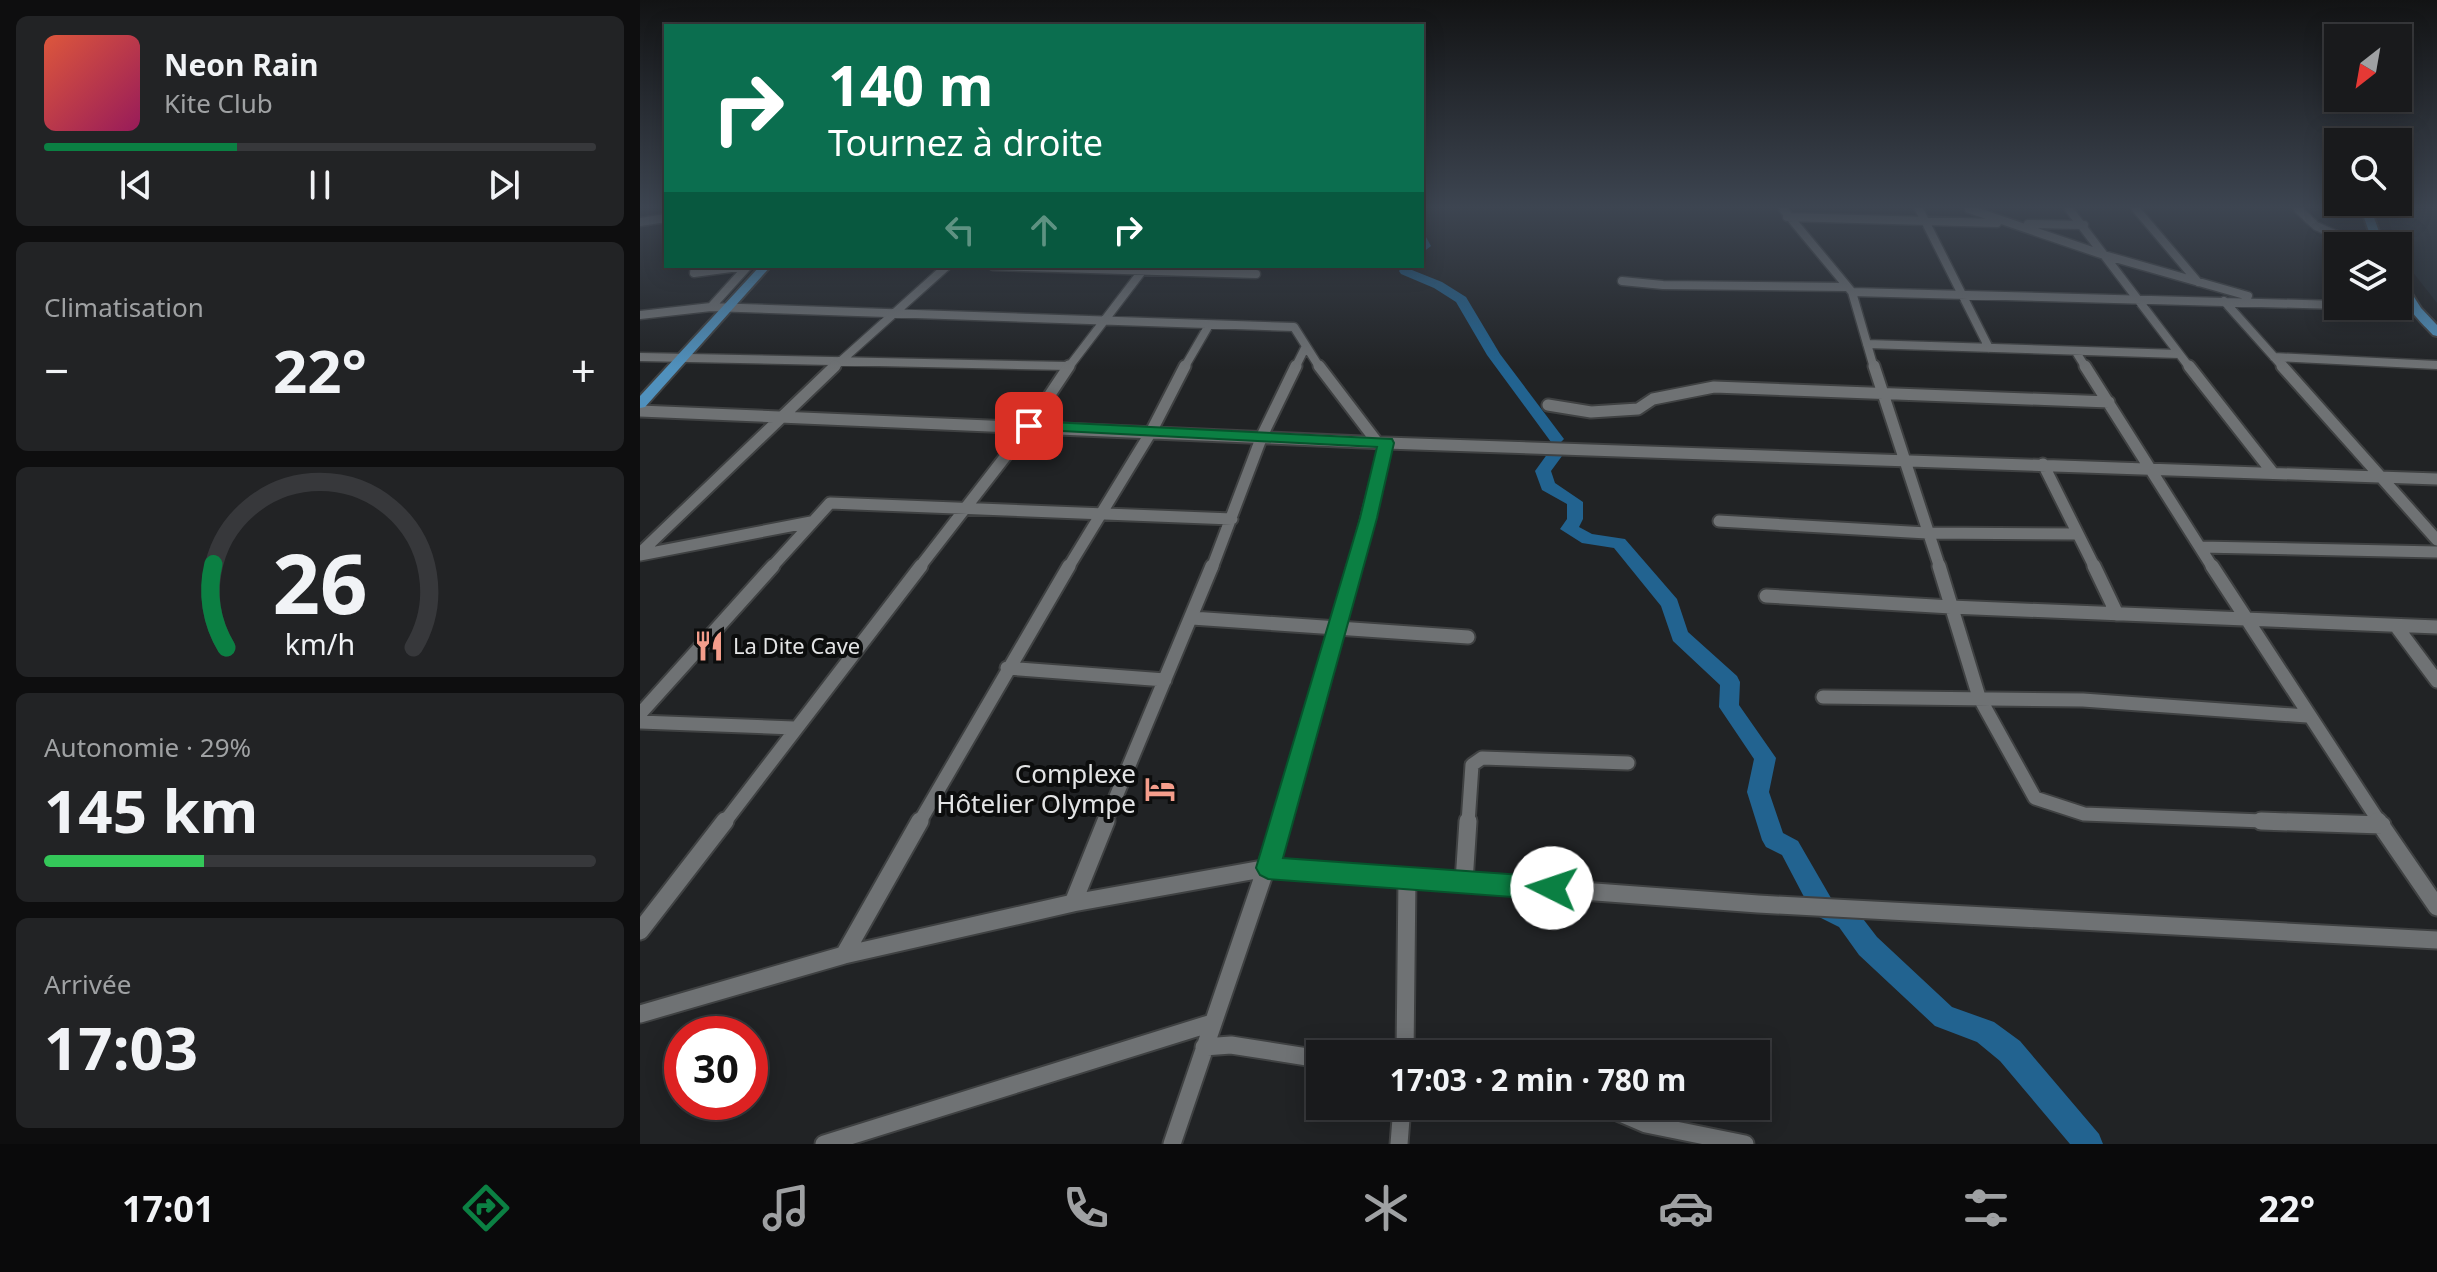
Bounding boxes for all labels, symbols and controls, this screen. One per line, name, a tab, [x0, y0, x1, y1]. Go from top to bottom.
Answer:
north arrow	[2324, 24, 2412, 112]
map controls	[2324, 24, 2412, 320]
text: Neon Rain	[164, 44, 318, 85]
text: 140 m	[828, 46, 993, 122]
icon: right	[696, 56, 800, 160]
text: Kite Club	[164, 85, 273, 121]
text: Tournez à droite	[828, 118, 1103, 167]
button: search	[2324, 128, 2412, 216]
icon: previous	[114, 163, 158, 207]
icon: pause	[298, 163, 342, 207]
icon: next	[482, 163, 526, 207]
icon: left	[938, 208, 982, 252]
icon: ahead	[1022, 208, 1066, 252]
icon: right	[1106, 208, 1150, 252]
button: layers	[2324, 232, 2412, 320]
text: Climatisation	[44, 289, 204, 325]
text: 22°	[273, 329, 367, 411]
text: −	[44, 340, 69, 400]
text: +	[571, 340, 596, 400]
pin	[995, 392, 1063, 460]
icon: arrive	[1007, 404, 1051, 448]
text: 26	[272, 525, 368, 638]
text: km/h	[285, 624, 355, 663]
restaurant icon: La Dite Cave	[692, 629, 726, 663]
place label: La Dite Cave	[733, 630, 860, 660]
text: Autonomie · 29%	[44, 729, 251, 765]
place label: Complexe Hôtelier Olympe	[936, 755, 1136, 821]
text: 145 km	[44, 769, 258, 851]
hotel icon: Complexe Hôtelier Olympe	[1143, 772, 1177, 806]
position arrow	[1510, 846, 1594, 930]
text: Arrivée	[44, 966, 131, 1002]
text: 17:03	[44, 1006, 198, 1088]
speed limit sign: 30	[664, 1016, 768, 1120]
text: 17:03 · 2 min · 780 m	[1390, 1059, 1686, 1100]
icon: directions	[458, 1180, 514, 1236]
icon: music	[758, 1180, 814, 1236]
icon: phone	[1058, 1180, 1114, 1236]
icon: climate	[1358, 1180, 1414, 1236]
icon: car	[1658, 1180, 1714, 1236]
icon: filters	[1958, 1180, 2014, 1236]
text: 17:01	[122, 1184, 214, 1233]
text: 22°	[2258, 1184, 2315, 1233]

